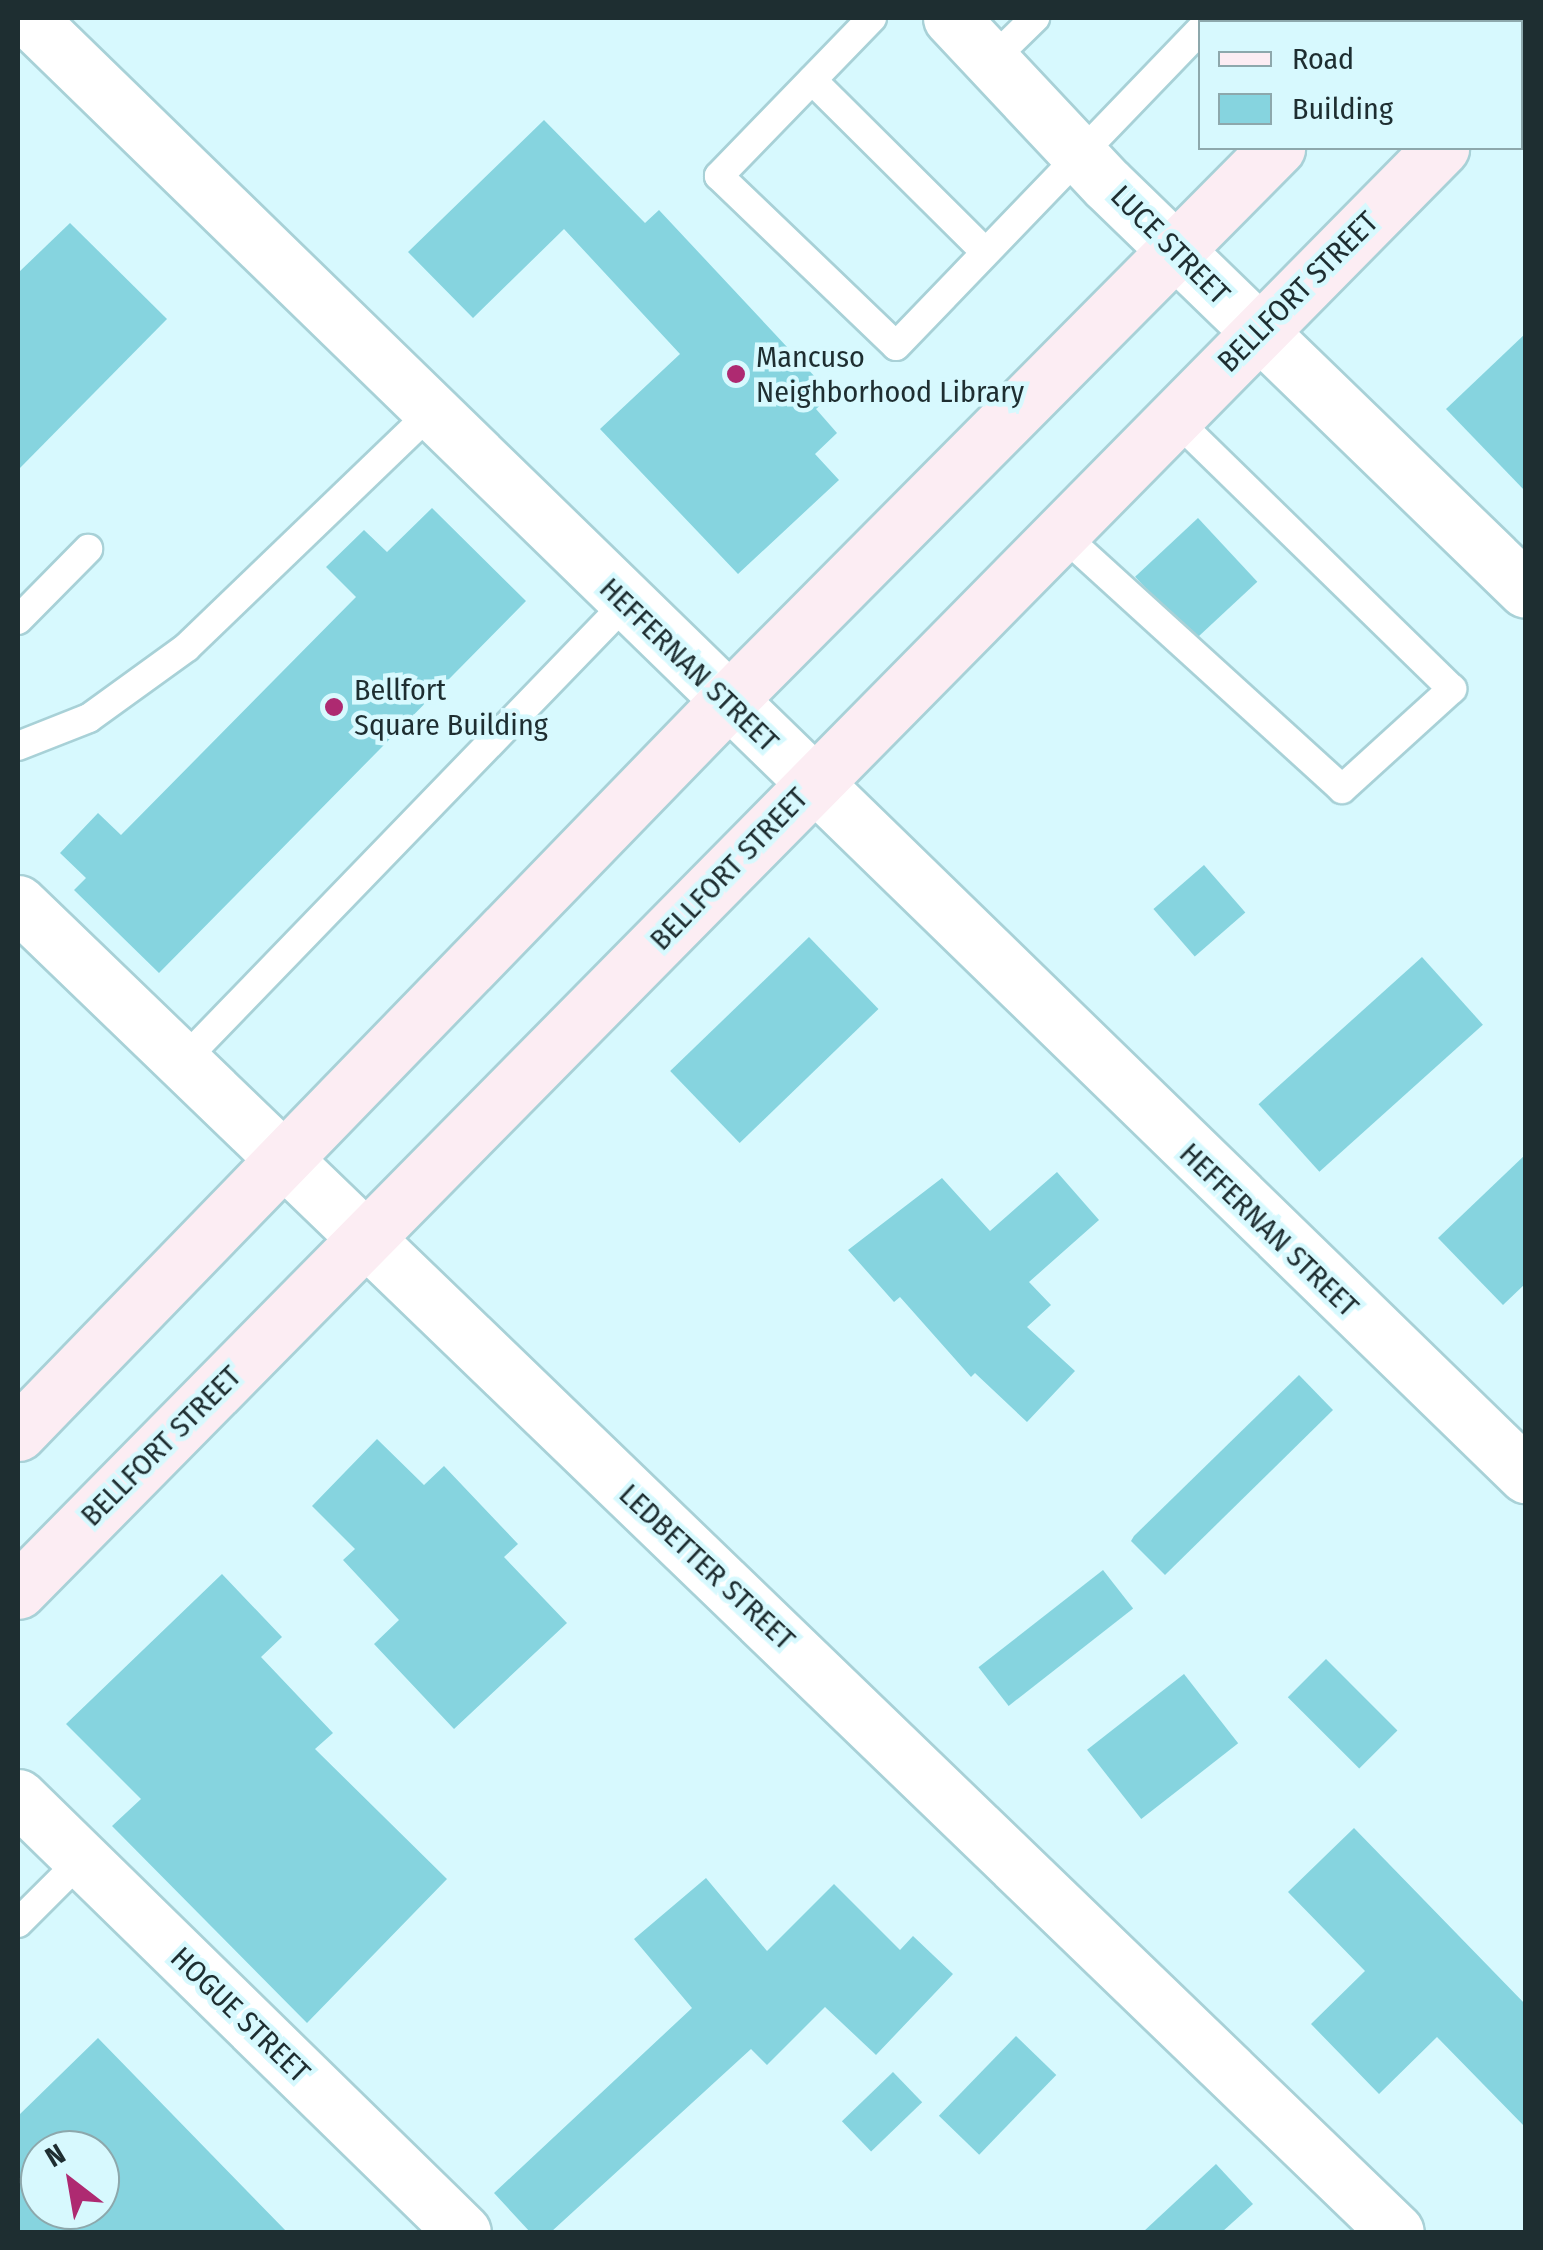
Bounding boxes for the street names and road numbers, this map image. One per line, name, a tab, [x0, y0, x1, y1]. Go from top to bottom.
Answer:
street label: LUCE STREET	[1103, 178, 1237, 312]
street label: BELLFORT STREET	[1210, 204, 1386, 380]
street label: HEFFERNAN STREET	[592, 571, 786, 759]
street label: BELLFORT STREET	[643, 780, 815, 958]
street label: HEFFERNAN STREET	[1172, 1136, 1366, 1324]
street label: BELLFORT STREET	[73, 1358, 249, 1534]
street label: LEDBETTER STREET	[612, 1476, 802, 1658]
street label: HOGUE STREET	[163, 1940, 317, 2090]

